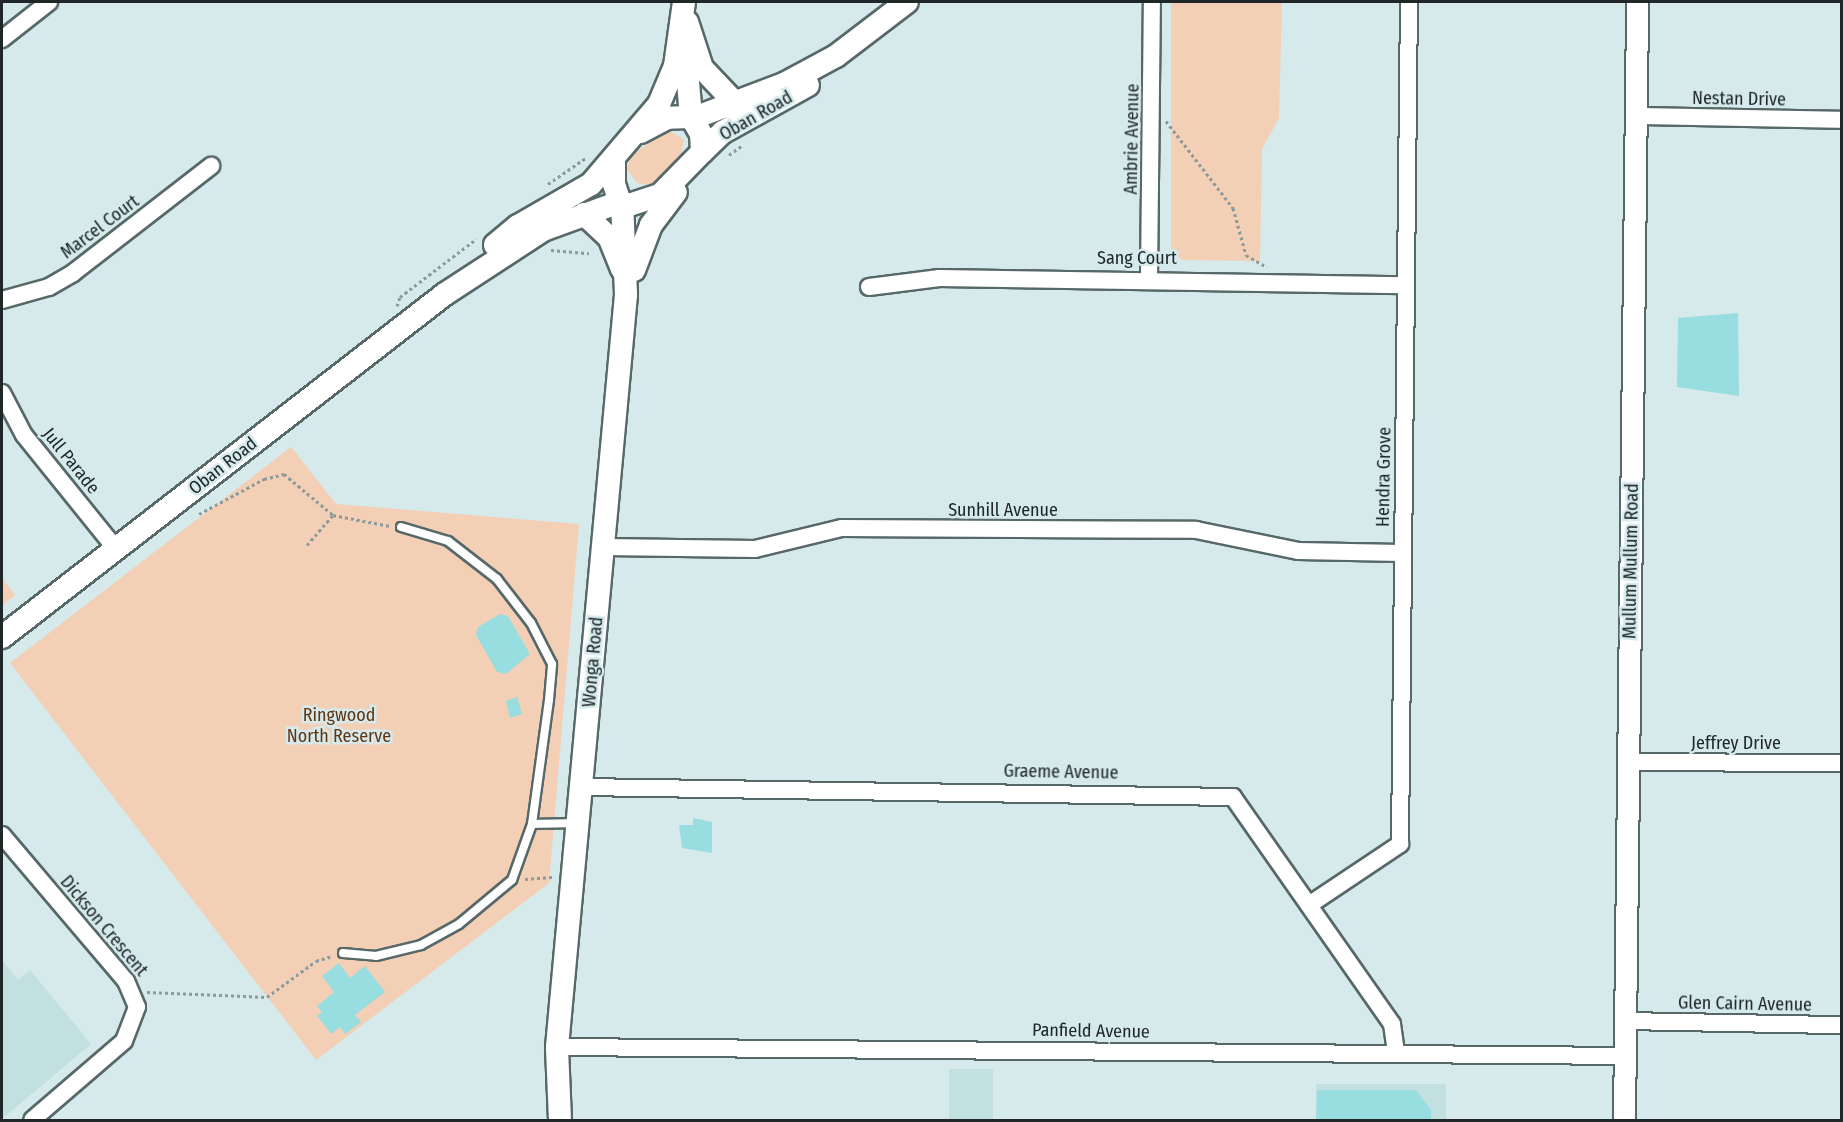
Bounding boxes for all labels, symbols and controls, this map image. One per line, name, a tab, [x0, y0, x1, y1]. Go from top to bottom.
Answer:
street label: Ambrie Avenue	[1120, 83, 1144, 195]
street label: Oban Road	[716, 87, 796, 145]
street label: Nestan Drive	[1692, 87, 1786, 111]
street label: Marcel Court	[57, 191, 143, 263]
street label: Sang Court	[1097, 247, 1177, 269]
street label: Jull Parade	[38, 424, 104, 498]
street label: Hendra Grove	[1372, 427, 1396, 527]
street label: Oban Road	[185, 433, 261, 499]
street label: Mullum Mullum Road	[1619, 483, 1643, 639]
street label: Sunhill Avenue	[948, 499, 1058, 521]
street label: Wonga Road	[578, 616, 608, 708]
park label: Ringwood North Reserve	[287, 705, 391, 748]
street label: Jeffrey Drive	[1691, 732, 1781, 754]
street label: Graeme Avenue	[1003, 760, 1119, 784]
street label: Dickson Crescent	[56, 871, 152, 981]
street label: Glen Cairn Avenue	[1678, 992, 1812, 1016]
street label: Panfield Avenue	[1032, 1019, 1150, 1043]

